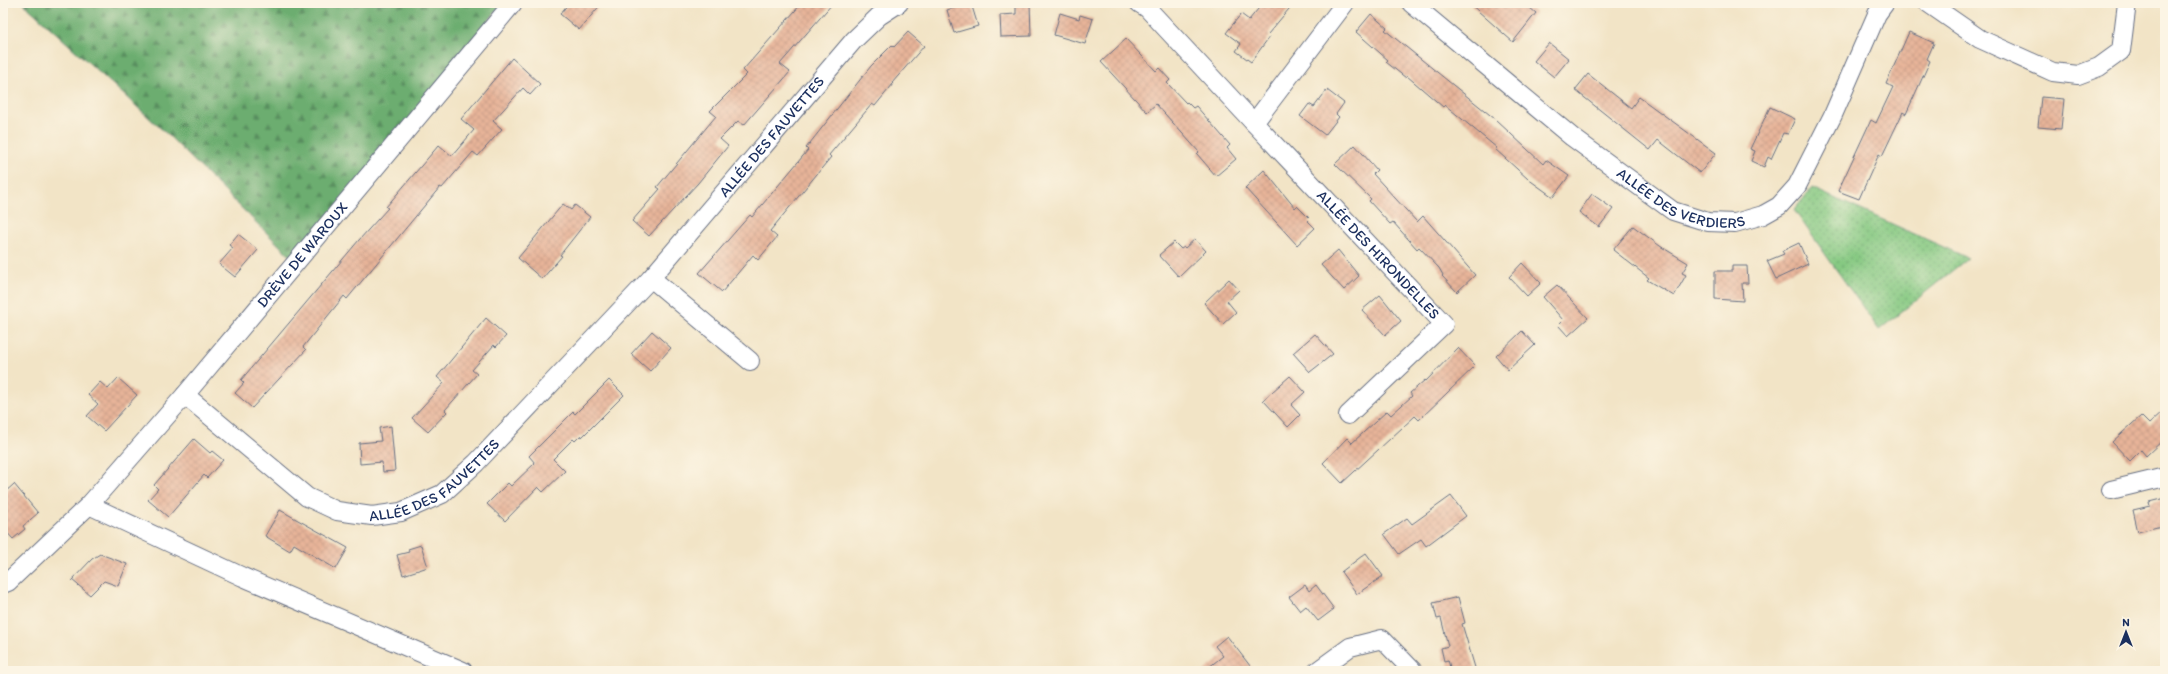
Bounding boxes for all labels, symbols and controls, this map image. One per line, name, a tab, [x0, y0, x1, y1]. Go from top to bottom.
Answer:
street label: ALLÉE DES FAUVETTES	[715, 73, 828, 201]
street label: ALLÉE DES VERDIERS	[1613, 164, 1747, 232]
street label: ALLÉE DES HIRONDELLES	[1313, 186, 1444, 323]
street label: DRÈVE DE WAROUX	[253, 198, 352, 311]
street label: ALLÉE DES FAUVETTES	[368, 435, 503, 525]
north arrow	[2106, 612, 2146, 652]
text: N	[2122, 616, 2130, 629]

